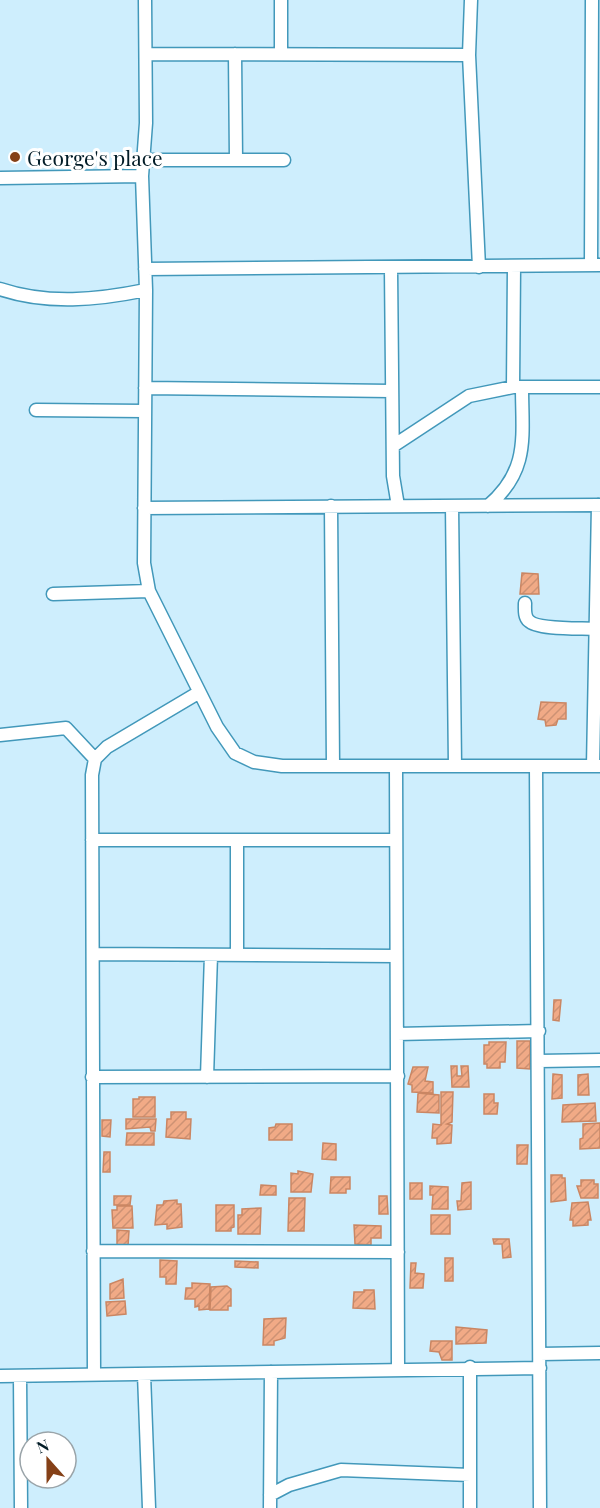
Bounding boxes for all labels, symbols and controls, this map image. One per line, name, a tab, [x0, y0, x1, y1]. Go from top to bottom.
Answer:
place label: George's place	[27, 143, 163, 171]
marker: George's place	[8, 150, 22, 164]
north arrow	[18, 1430, 78, 1490]
text: N	[33, 1433, 52, 1457]

